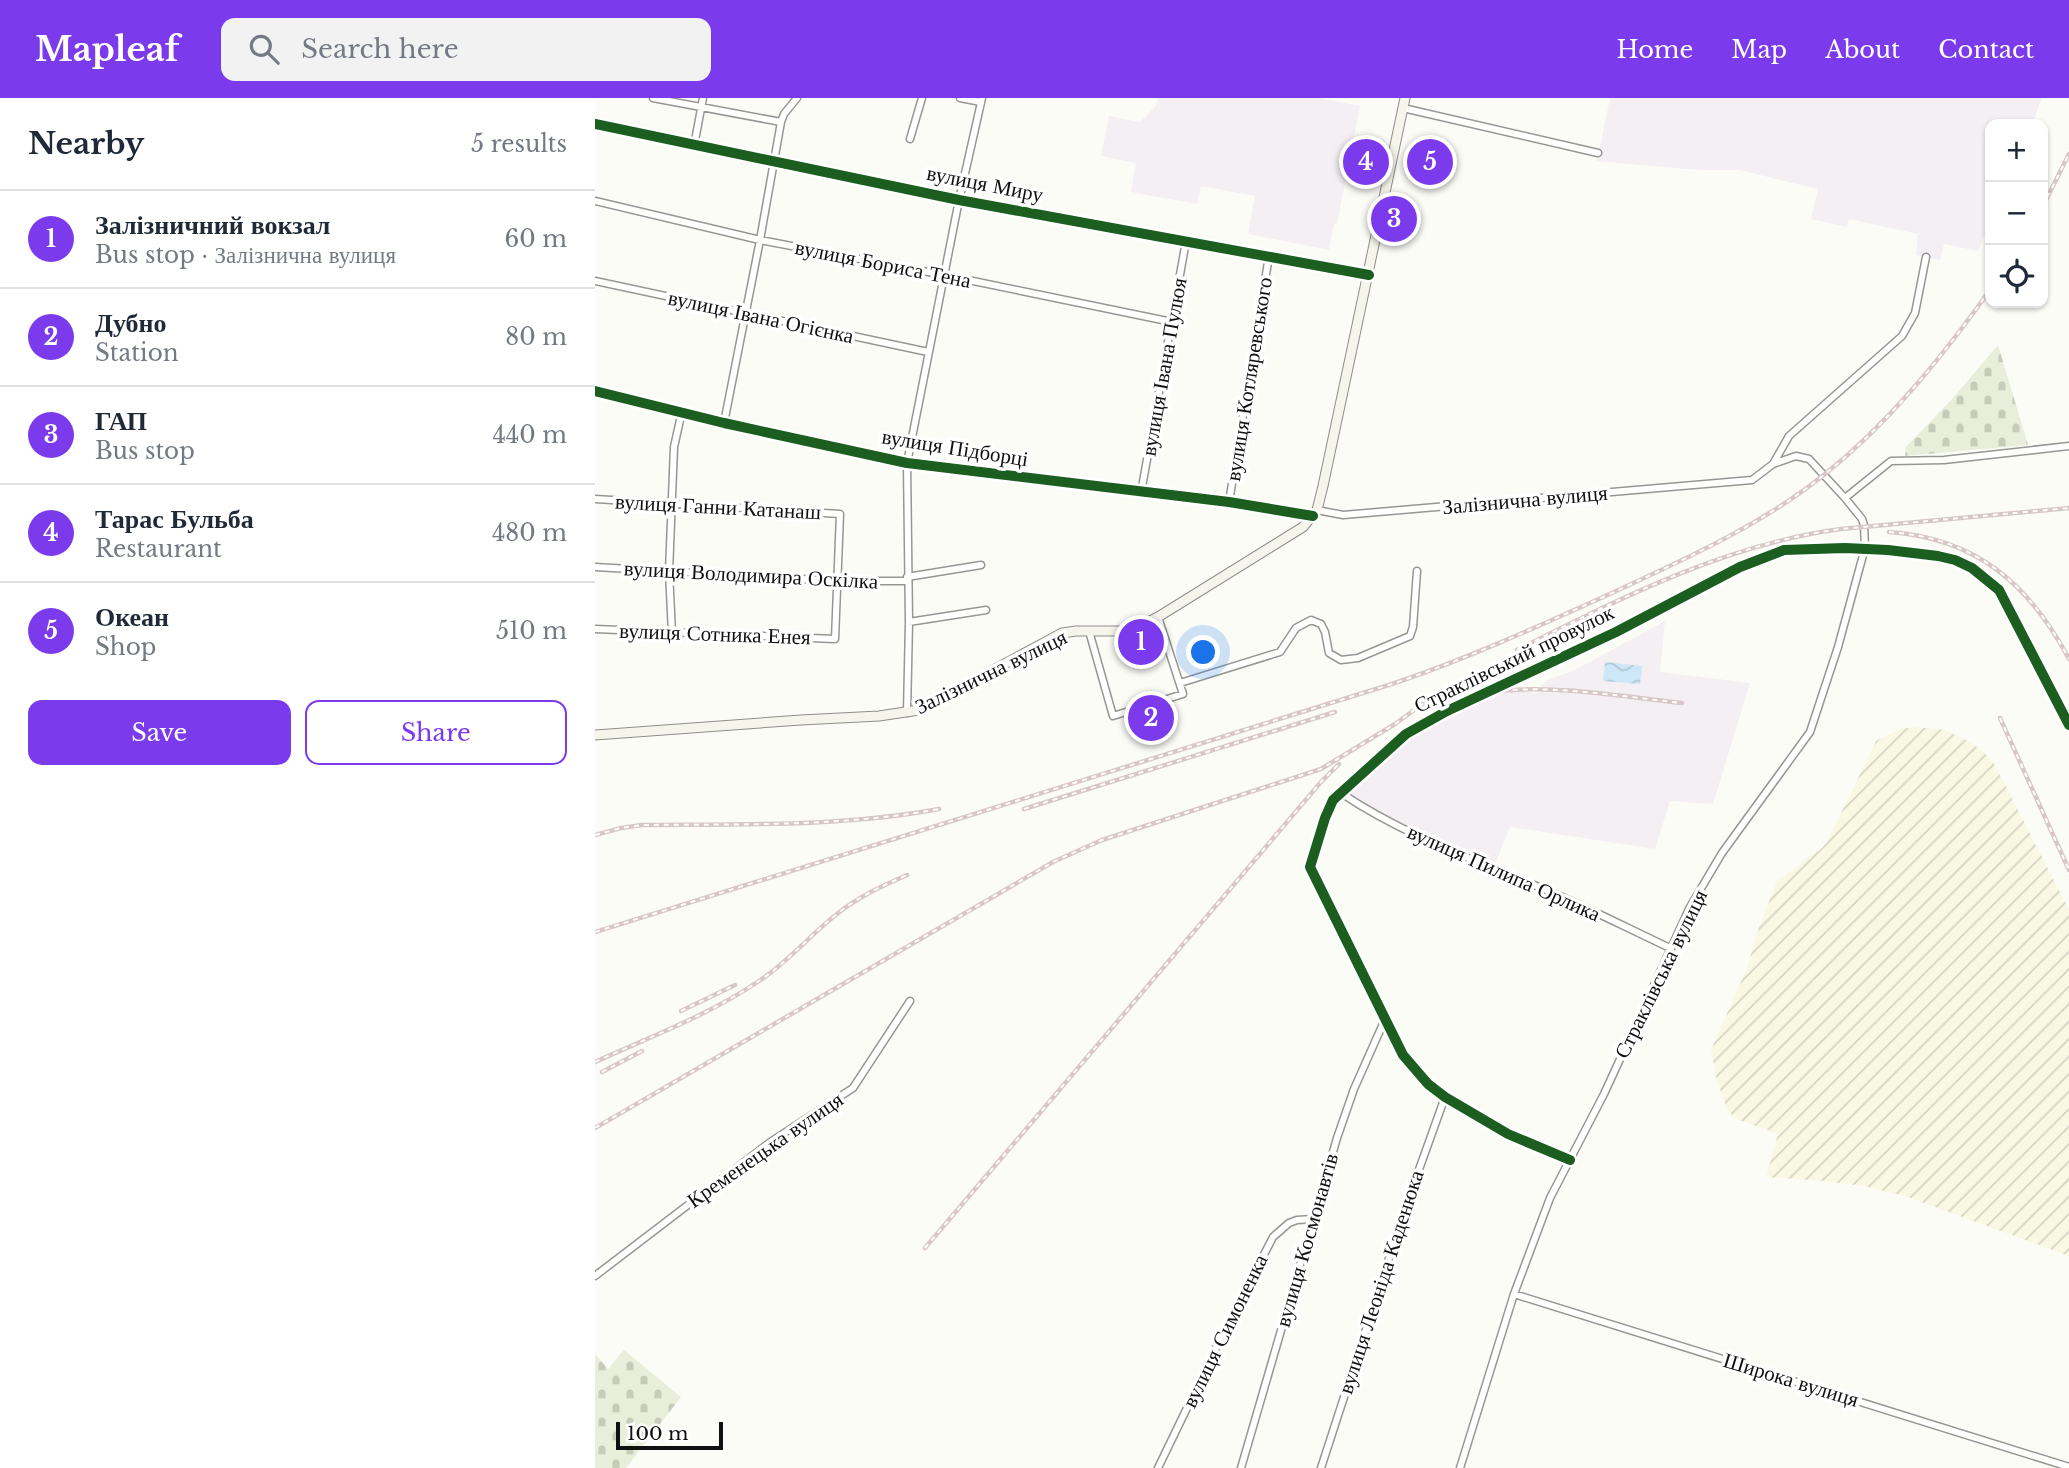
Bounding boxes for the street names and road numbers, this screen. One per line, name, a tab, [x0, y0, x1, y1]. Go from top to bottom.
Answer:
street label: вулиця Миру	[925, 160, 1046, 208]
street label: вулиця Бориса Тена	[793, 234, 974, 294]
street label: вулиця Котляревського	[1220, 275, 1278, 483]
street label: вулиця Івана Пулюя	[1136, 276, 1193, 458]
street label: вулиця Івана Огієнка	[666, 285, 857, 350]
street label: вулиця Підборці	[880, 424, 1030, 472]
street label: Залізнична вулиця	[1441, 480, 1609, 520]
street label: вулиця Ганни Катанаш	[614, 489, 822, 525]
street label: вулиця Володимира Оскілка	[623, 555, 879, 595]
street label: Страклівський провулок	[1410, 599, 1619, 719]
street label: вулиця Сотника Енея	[619, 618, 812, 650]
street label: Залізнична вулиця	[911, 624, 1071, 720]
street label: вулиця Пилипа Орлика	[1404, 819, 1605, 928]
street label: Страклівська вулиця	[1609, 885, 1713, 1063]
street label: Кременецька вулиця	[682, 1086, 848, 1214]
street label: вулиця Космонавтів	[1270, 1150, 1344, 1330]
street label: вулиця Леоніда Каденюка	[1333, 1166, 1430, 1397]
street label: вулиця Симоненка	[1177, 1249, 1274, 1412]
street label: Широка вулиця	[1720, 1347, 1862, 1413]

